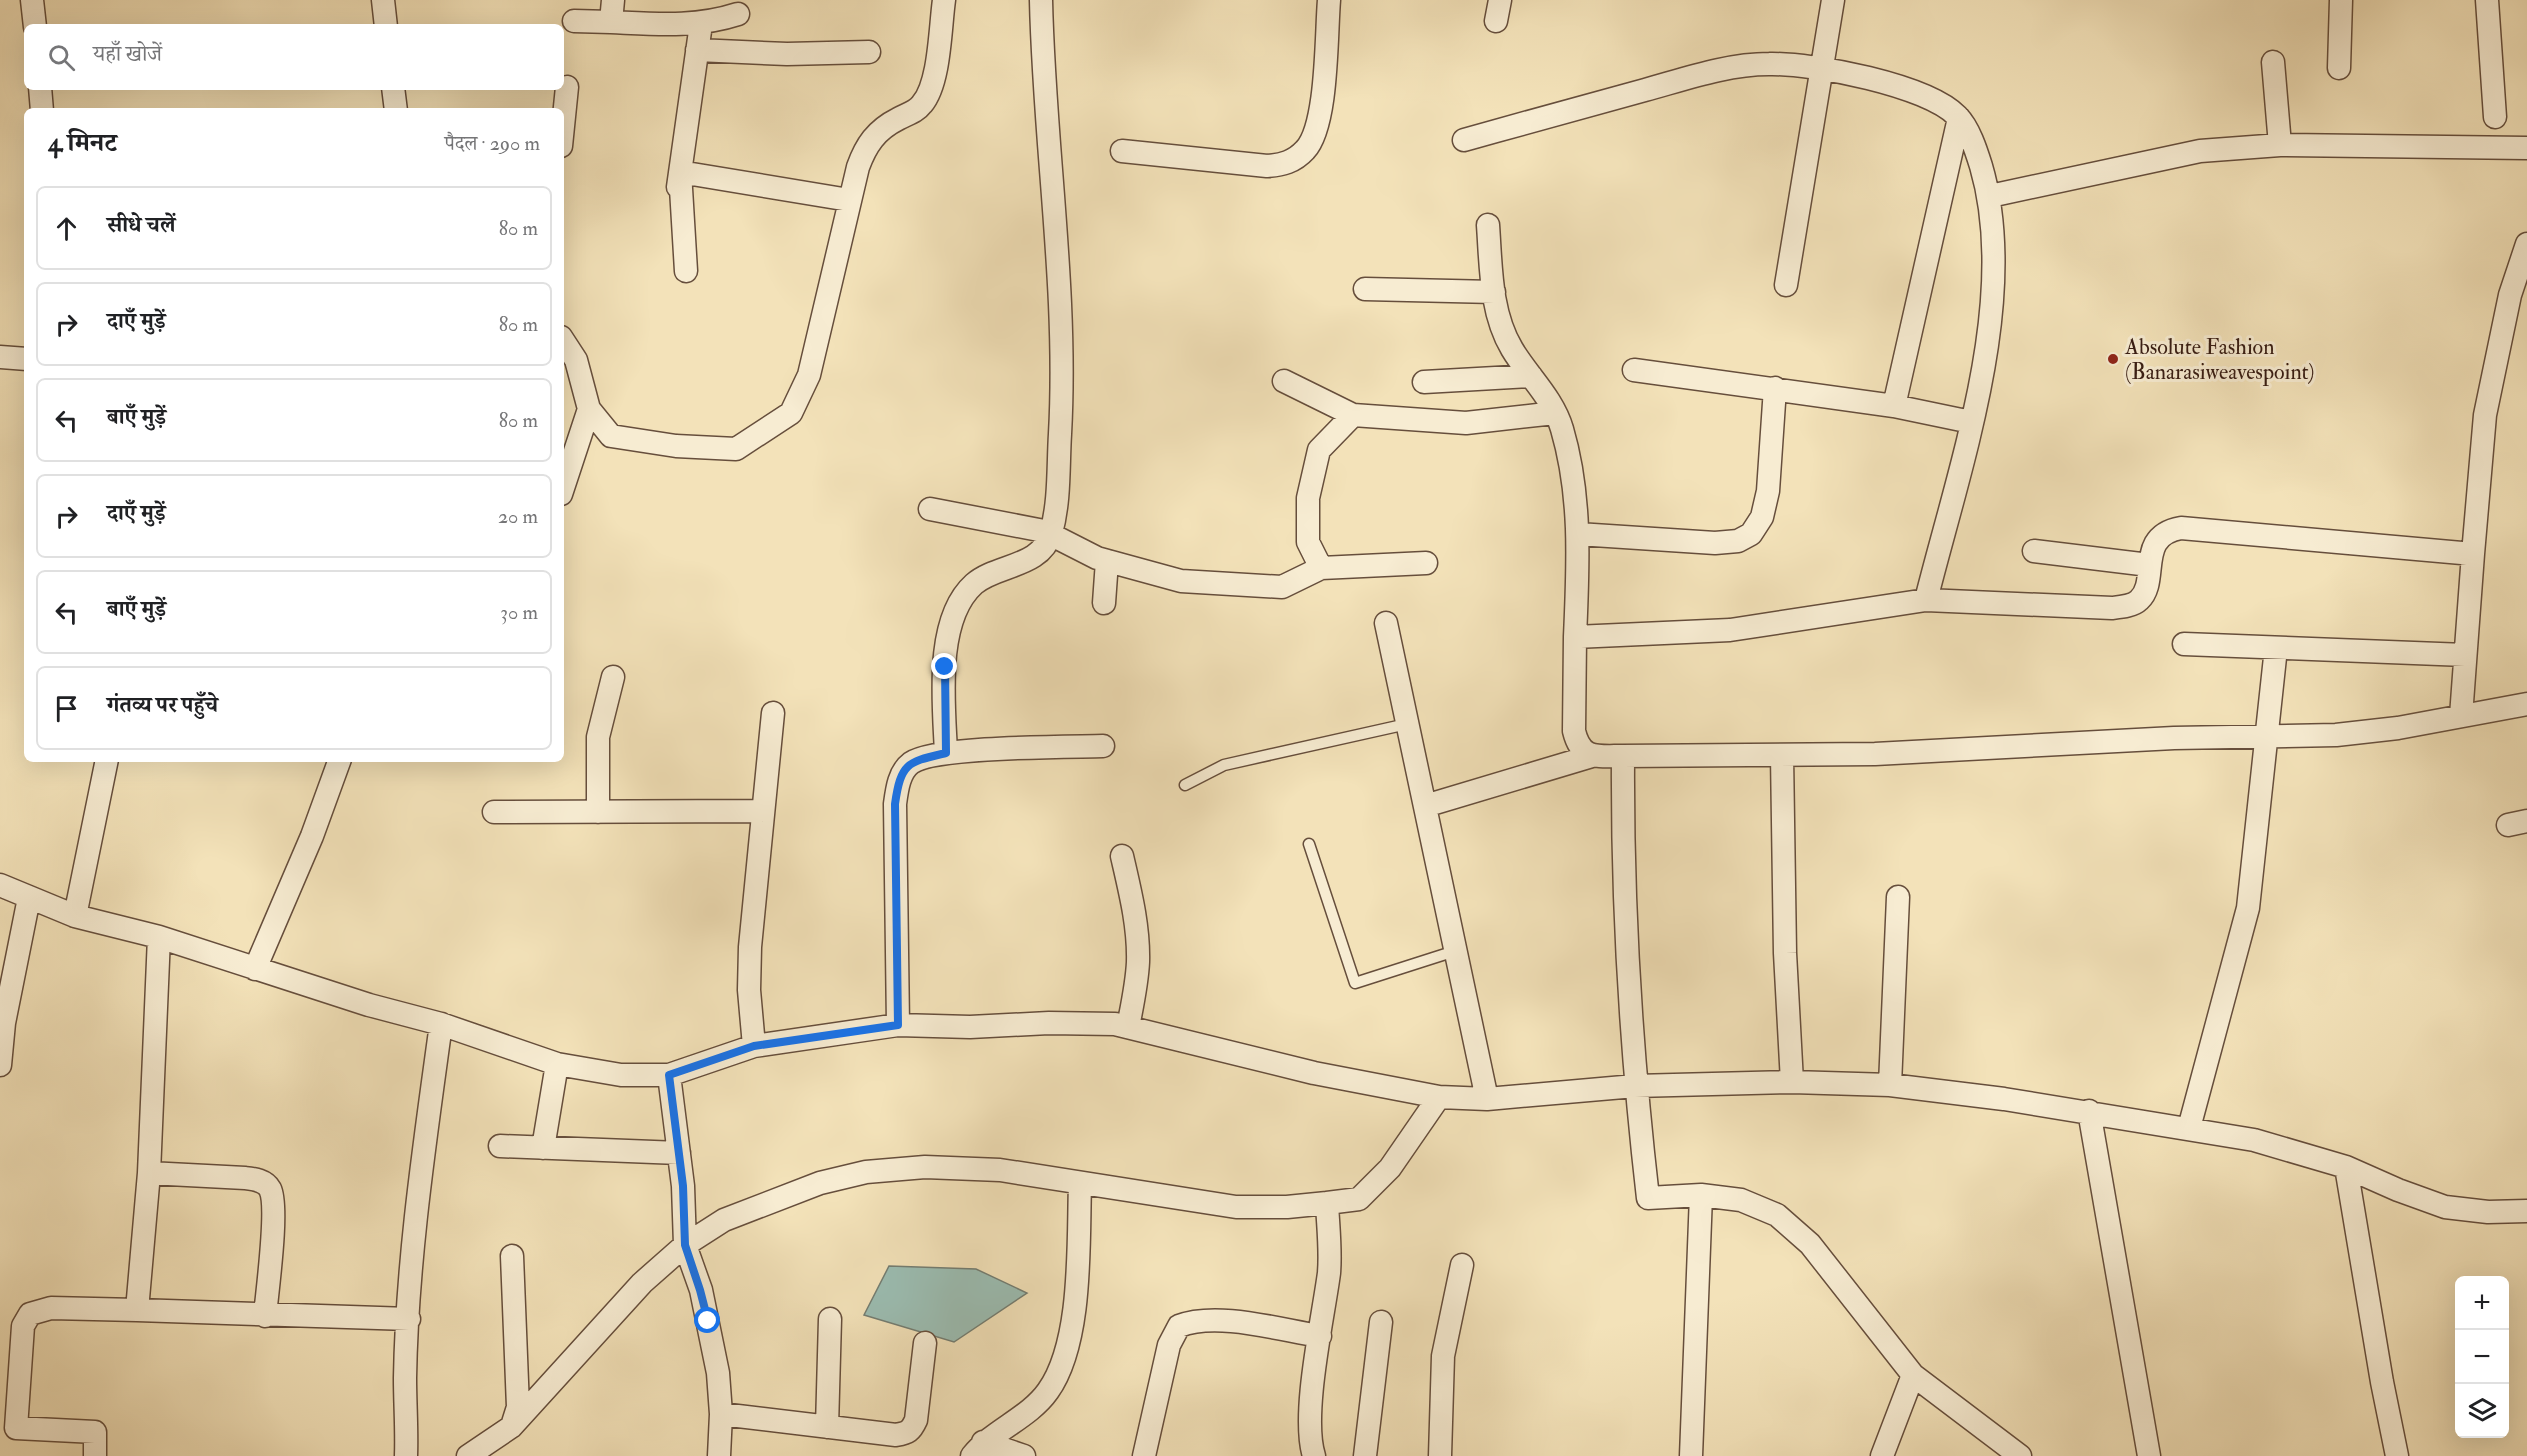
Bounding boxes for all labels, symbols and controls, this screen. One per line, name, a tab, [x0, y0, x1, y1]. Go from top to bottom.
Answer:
search box	[24, 24, 564, 90]
text: यहाँ खोजें	[93, 40, 162, 68]
icon: search	[45, 41, 78, 74]
text: 4 मिनट	[48, 127, 117, 159]
text: पैदल · 290 m	[445, 131, 540, 156]
text: सीधे चलें	[107, 211, 175, 239]
icon: ahead	[50, 212, 83, 245]
text: 80 m	[499, 216, 538, 241]
text: दाएँ मुड़ें	[107, 307, 166, 335]
icon: right	[50, 308, 83, 341]
text: 80 m	[499, 312, 538, 337]
place label: Absolute Fashion (Banarasiweavespoint)	[2124, 333, 2315, 387]
marker: Absolute Fashion (Banarasiweavespoint)	[2106, 352, 2120, 366]
text: बाएँ मुड़ें	[107, 403, 166, 431]
icon: left	[50, 404, 83, 437]
text: 80 m	[499, 408, 538, 433]
text: दाएँ मुड़ें	[107, 499, 166, 527]
icon: right	[50, 500, 83, 533]
text: 20 m	[498, 504, 538, 529]
text: बाएँ मुड़ें	[107, 595, 166, 623]
icon: left	[50, 596, 83, 629]
text: 30 m	[500, 600, 538, 625]
route end	[931, 653, 957, 679]
text: गंतव्य पर पहुँचे	[107, 691, 218, 719]
icon: arrive	[50, 692, 83, 725]
map controls	[2455, 1276, 2509, 1438]
button: +	[2455, 1276, 2509, 1330]
route start	[694, 1307, 720, 1333]
button: −	[2455, 1330, 2509, 1384]
button: layers	[2455, 1384, 2509, 1438]

